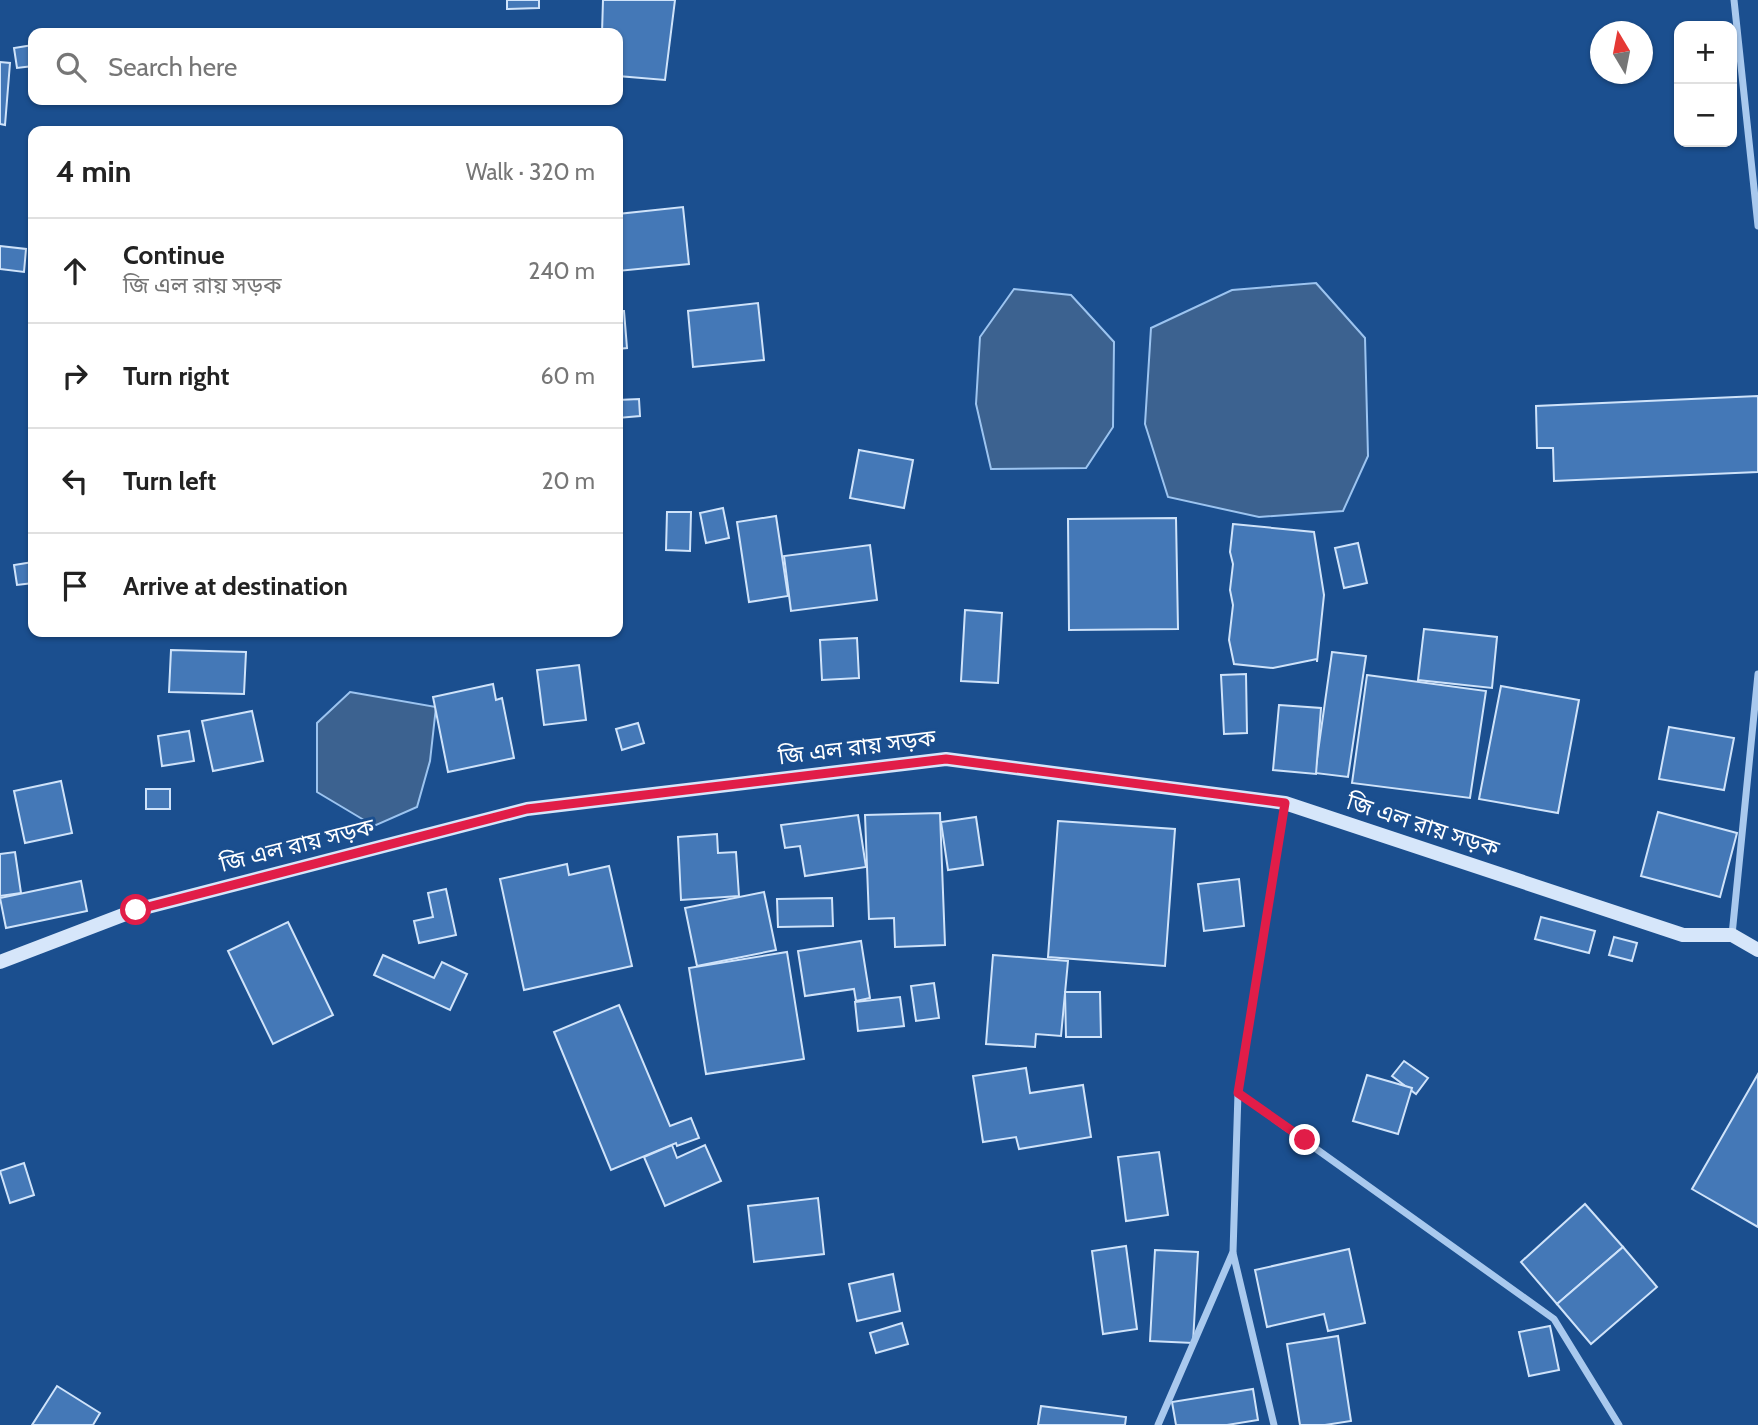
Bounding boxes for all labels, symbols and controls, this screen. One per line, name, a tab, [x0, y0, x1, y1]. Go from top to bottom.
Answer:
north arrow	[1590, 21, 1653, 84]
map controls	[1674, 21, 1737, 147]
button: +	[1674, 21, 1737, 84]
search box	[28, 28, 623, 105]
icon: search	[52, 48, 90, 86]
text: Search here	[108, 51, 237, 83]
button: −	[1674, 84, 1737, 147]
text: 4 min	[56, 153, 131, 190]
text: Walk · 320 m	[466, 158, 595, 186]
text: Continue	[123, 239, 225, 271]
icon: ahead	[56, 252, 94, 290]
text: 240 m	[528, 257, 595, 285]
text: জি এল রায় সড়ক	[123, 271, 282, 299]
icon: right	[56, 357, 94, 395]
text: Turn right	[123, 360, 229, 392]
text: 60 m	[541, 362, 595, 390]
icon: left	[56, 462, 94, 500]
text: Turn left	[123, 465, 216, 497]
text: 20 m	[542, 467, 595, 495]
icon: arrive	[56, 567, 94, 605]
text: Arrive at destination	[123, 570, 348, 602]
street label: জি এল রায় সড়ক	[776, 723, 938, 771]
street label: জি এল রায় সড়ক	[1342, 787, 1503, 863]
street label: জি এল রায় সড়ক	[216, 812, 378, 878]
route start	[120, 894, 151, 925]
route end	[1289, 1124, 1320, 1155]

